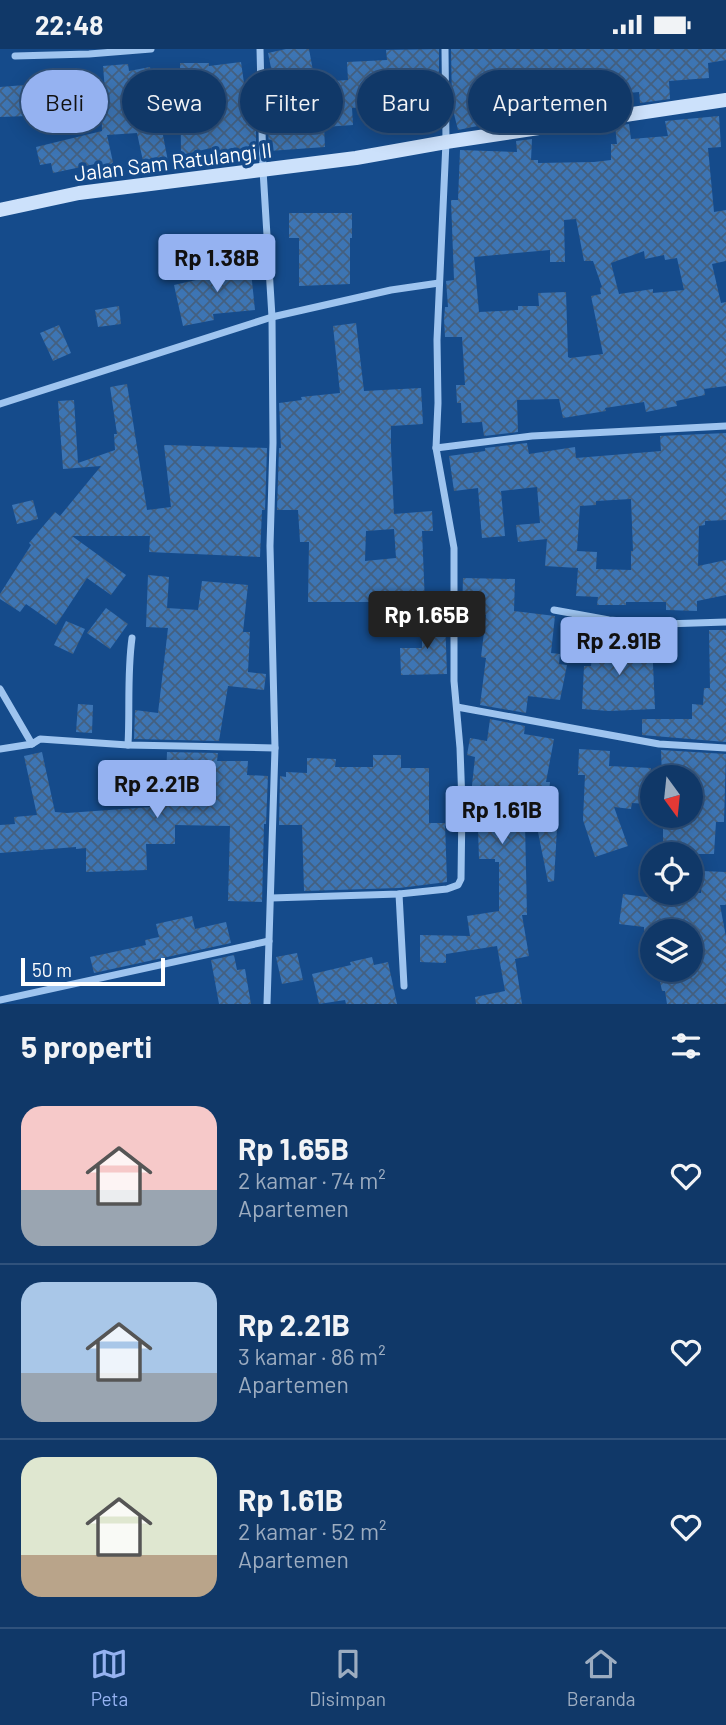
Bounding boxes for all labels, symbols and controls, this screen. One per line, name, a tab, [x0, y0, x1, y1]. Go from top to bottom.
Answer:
text: 22:48	[35, 9, 103, 40]
chip: Beli	[21, 70, 108, 133]
chip: Sewa	[122, 70, 226, 133]
chip: Filter	[240, 70, 343, 133]
chip: Baru	[357, 70, 454, 133]
chip: Apartemen	[468, 70, 632, 133]
street label: Jalan Sam Ratulangi II	[73, 136, 273, 186]
pin: Rp 1.38B	[145, 235, 289, 294]
text: Rp 1.38B	[174, 243, 260, 271]
pin: Rp 1.65B	[355, 591, 499, 651]
text: Rp 1.65B	[384, 600, 470, 628]
pin: Rp 2.91B	[547, 617, 691, 677]
text: Rp 2.91B	[576, 626, 662, 654]
pin: Rp 2.21B	[85, 761, 229, 820]
north arrow	[640, 765, 704, 828]
map controls	[640, 765, 703, 982]
text: Rp 2.21B	[114, 769, 200, 797]
pin: Rp 1.61B	[430, 787, 574, 846]
text: Rp 1.61B	[462, 795, 542, 823]
button: locate	[640, 842, 703, 905]
button: layers	[640, 919, 703, 982]
scale bar	[21, 955, 164, 987]
text: 50 m	[32, 958, 72, 981]
icon: filters	[667, 1027, 705, 1065]
text: 5 properti	[21, 1028, 152, 1064]
text: Rp 1.65B	[238, 1130, 349, 1166]
icon: home	[77, 1134, 161, 1218]
icon: heart	[667, 1157, 705, 1195]
text: 2 kamar · 74 m²	[238, 1166, 386, 1194]
text: Apartemen	[238, 1194, 349, 1222]
text: Rp 2.21B	[238, 1306, 350, 1342]
icon: home	[77, 1310, 161, 1394]
icon: heart	[667, 1333, 705, 1371]
text: 3 kamar · 86 m²	[238, 1342, 386, 1370]
text: Apartemen	[238, 1370, 349, 1398]
text: Rp 1.61B	[238, 1481, 343, 1517]
icon: home	[77, 1485, 161, 1569]
icon: heart	[667, 1508, 705, 1546]
text: 2 kamar · 52 m²	[238, 1517, 386, 1545]
text: Apartemen	[238, 1545, 349, 1573]
tab: Peta	[90, 1645, 128, 1710]
tab: Disimpan	[309, 1645, 386, 1710]
tab: Beranda	[567, 1645, 636, 1710]

